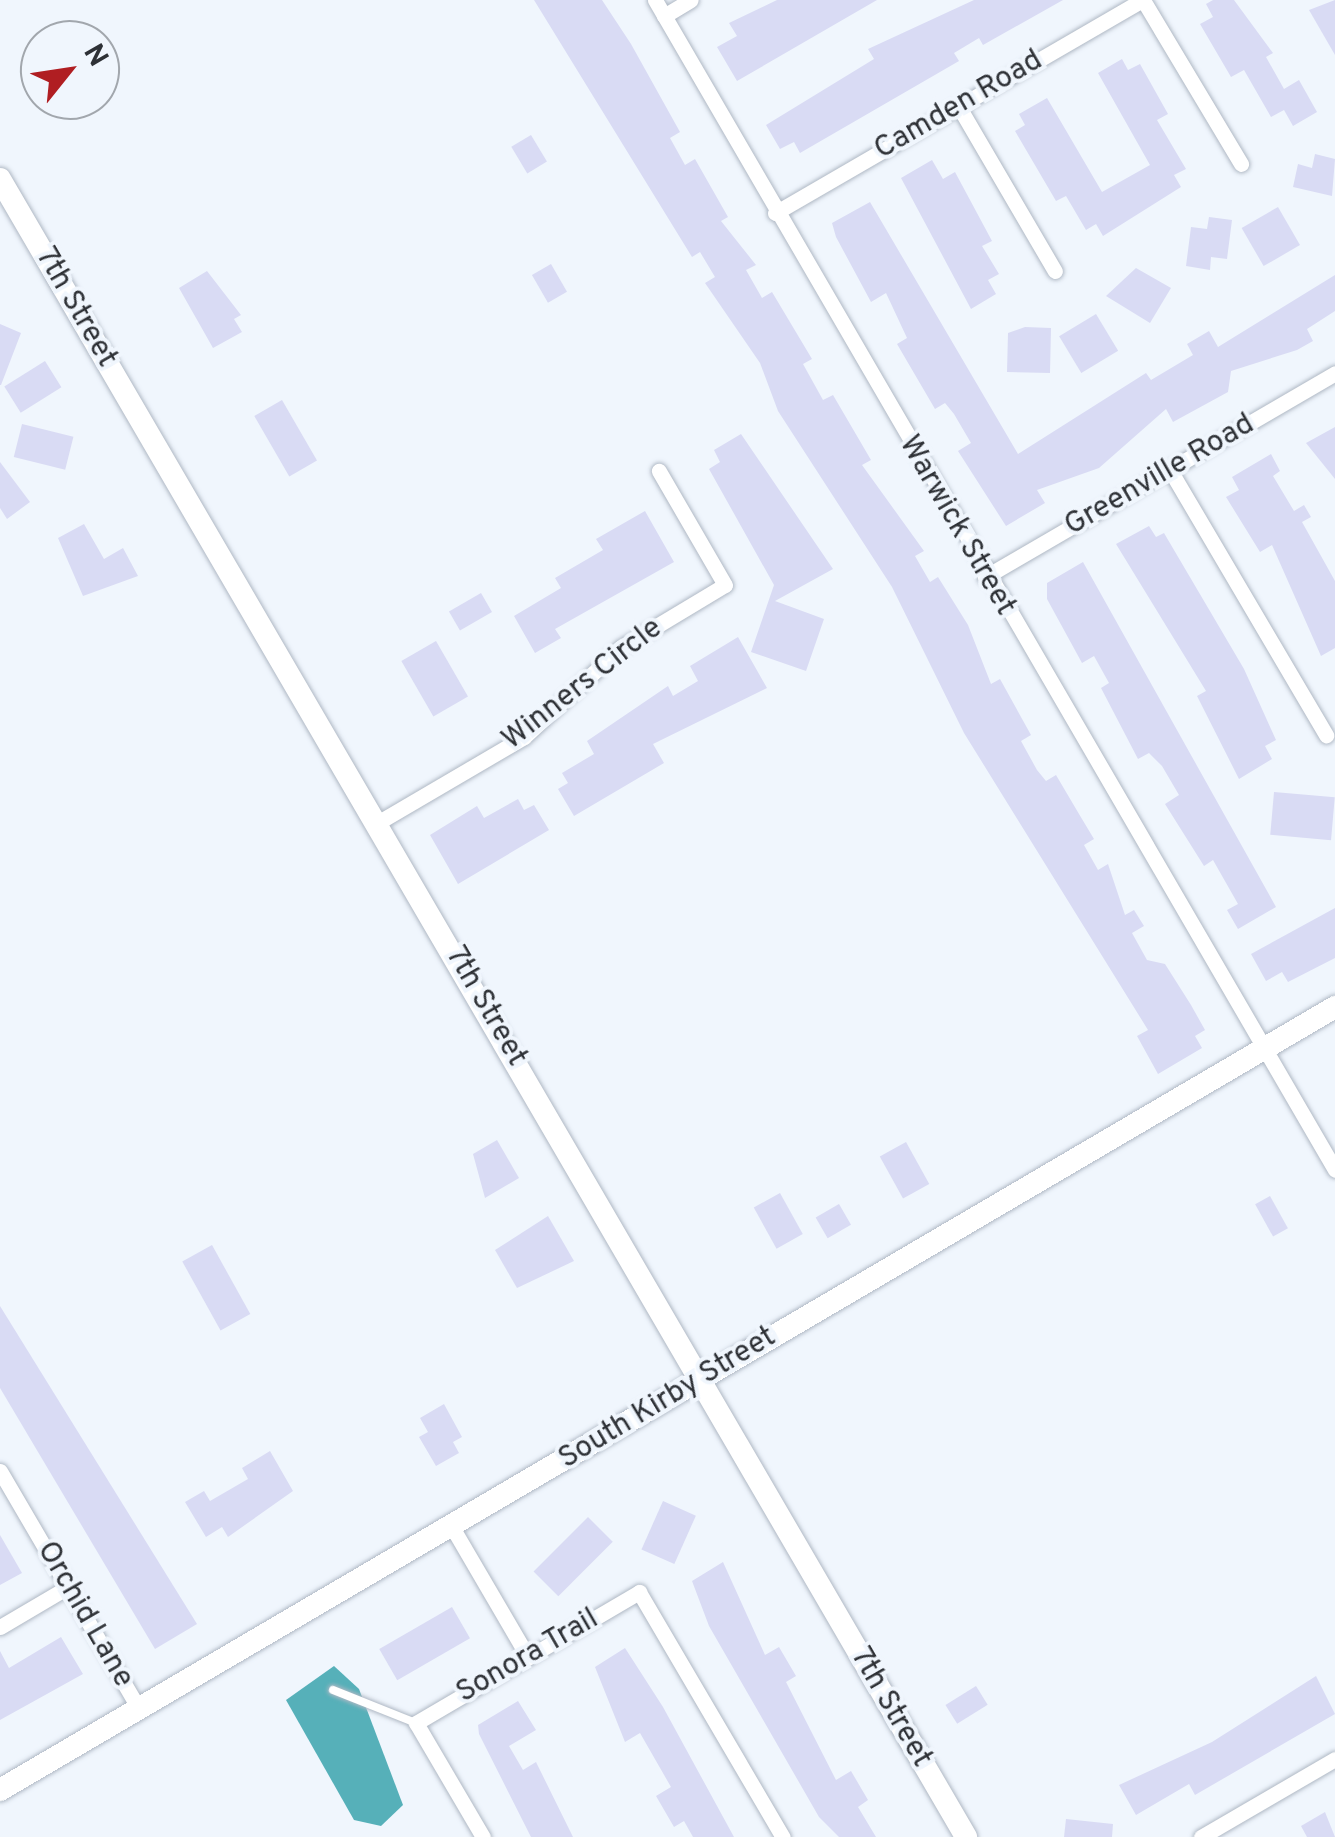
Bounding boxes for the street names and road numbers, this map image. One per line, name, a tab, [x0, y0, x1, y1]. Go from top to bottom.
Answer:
street label: Camden Road	[869, 43, 1049, 169]
street label: 7th Street	[26, 242, 124, 374]
street label: Greenville Road	[1059, 407, 1261, 545]
street label: Warwick Street	[890, 430, 1022, 622]
street label: Winners Circle	[496, 611, 670, 759]
street label: 7th Street	[436, 941, 534, 1073]
street label: South Kirby Street	[553, 1320, 783, 1478]
street label: Orchid Lane	[28, 1536, 140, 1694]
street label: Sonora Trail	[450, 1602, 606, 1712]
street label: 7th Street	[841, 1642, 939, 1774]

